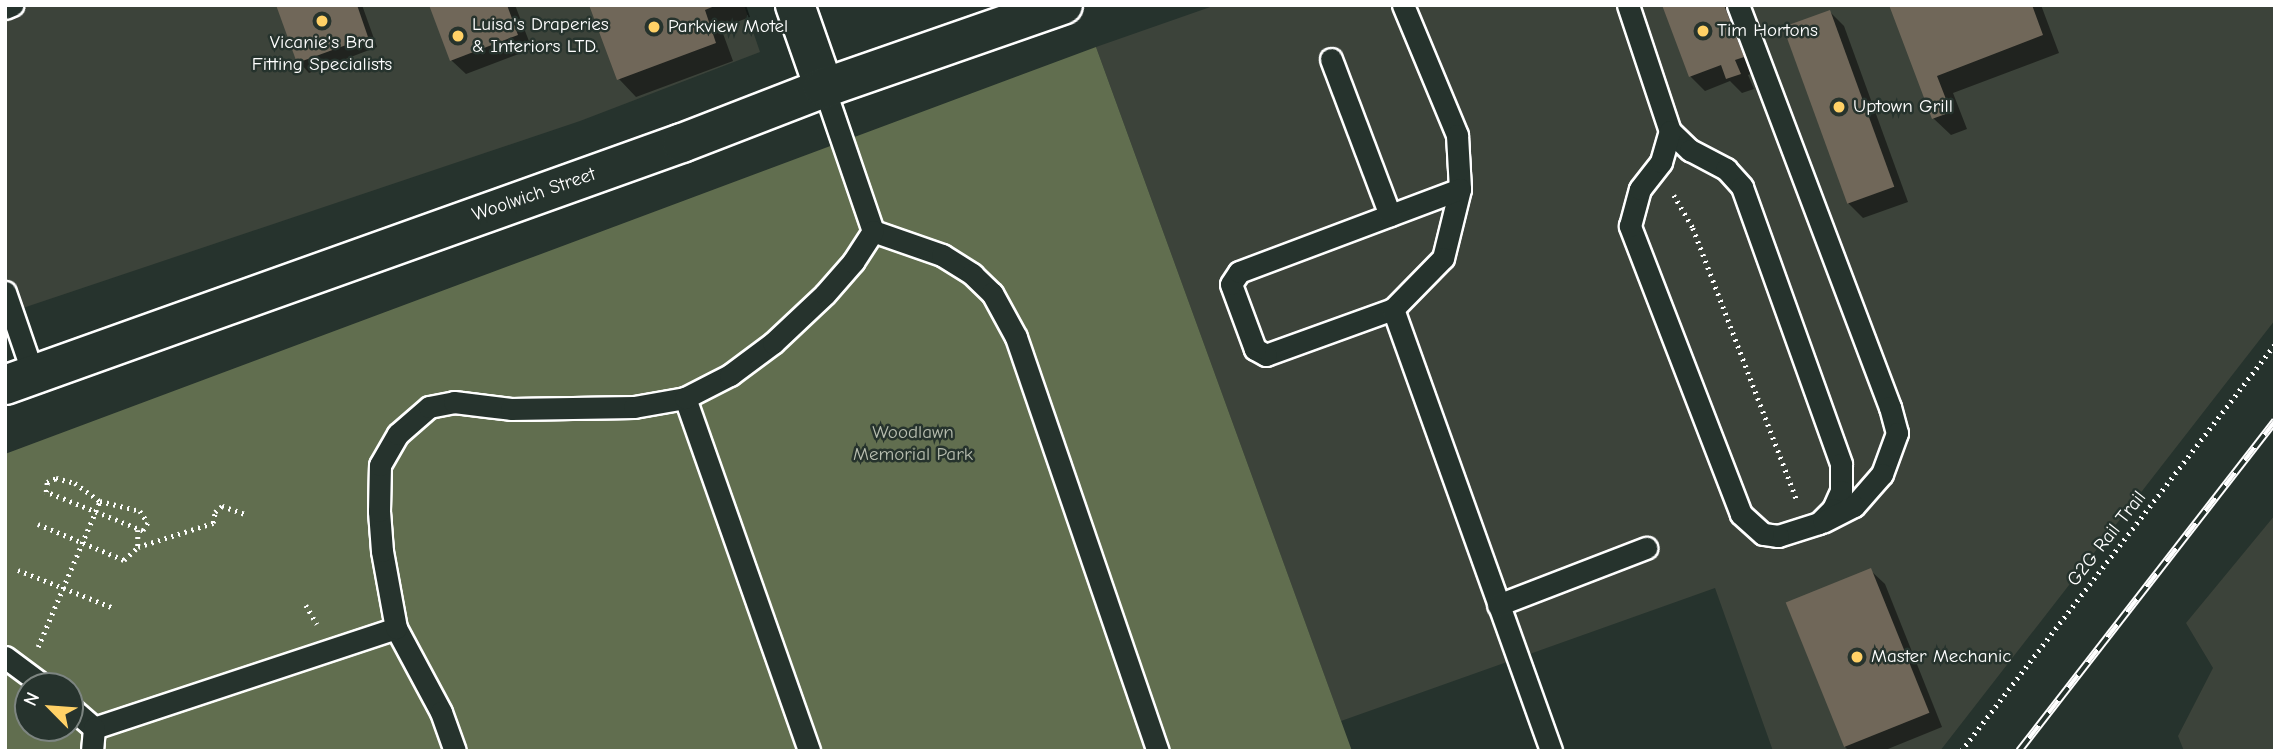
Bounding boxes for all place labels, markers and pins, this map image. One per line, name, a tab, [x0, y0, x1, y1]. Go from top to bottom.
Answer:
marker: Vicanie's Bra Fitting Specialists	[314, 13, 330, 29]
place label: Luisa's Draperies & Interiors LTD.	[472, 14, 609, 58]
place label: Parkview Motel	[668, 16, 788, 38]
marker: Parkview Motel	[646, 19, 662, 35]
place label: Tim Hortons	[1717, 20, 1818, 42]
marker: Tim Hortons	[1695, 23, 1711, 39]
marker: Luisa's Draperies & Interiors LTD.	[450, 28, 466, 44]
place label: Vicanie's Bra Fitting Specialists	[252, 32, 392, 76]
place label: Uptown Grill	[1853, 96, 1953, 118]
marker: Uptown Grill	[1831, 99, 1847, 115]
place label: Master Mechanic	[1871, 646, 2011, 668]
marker: Master Mechanic	[1849, 649, 1865, 665]

